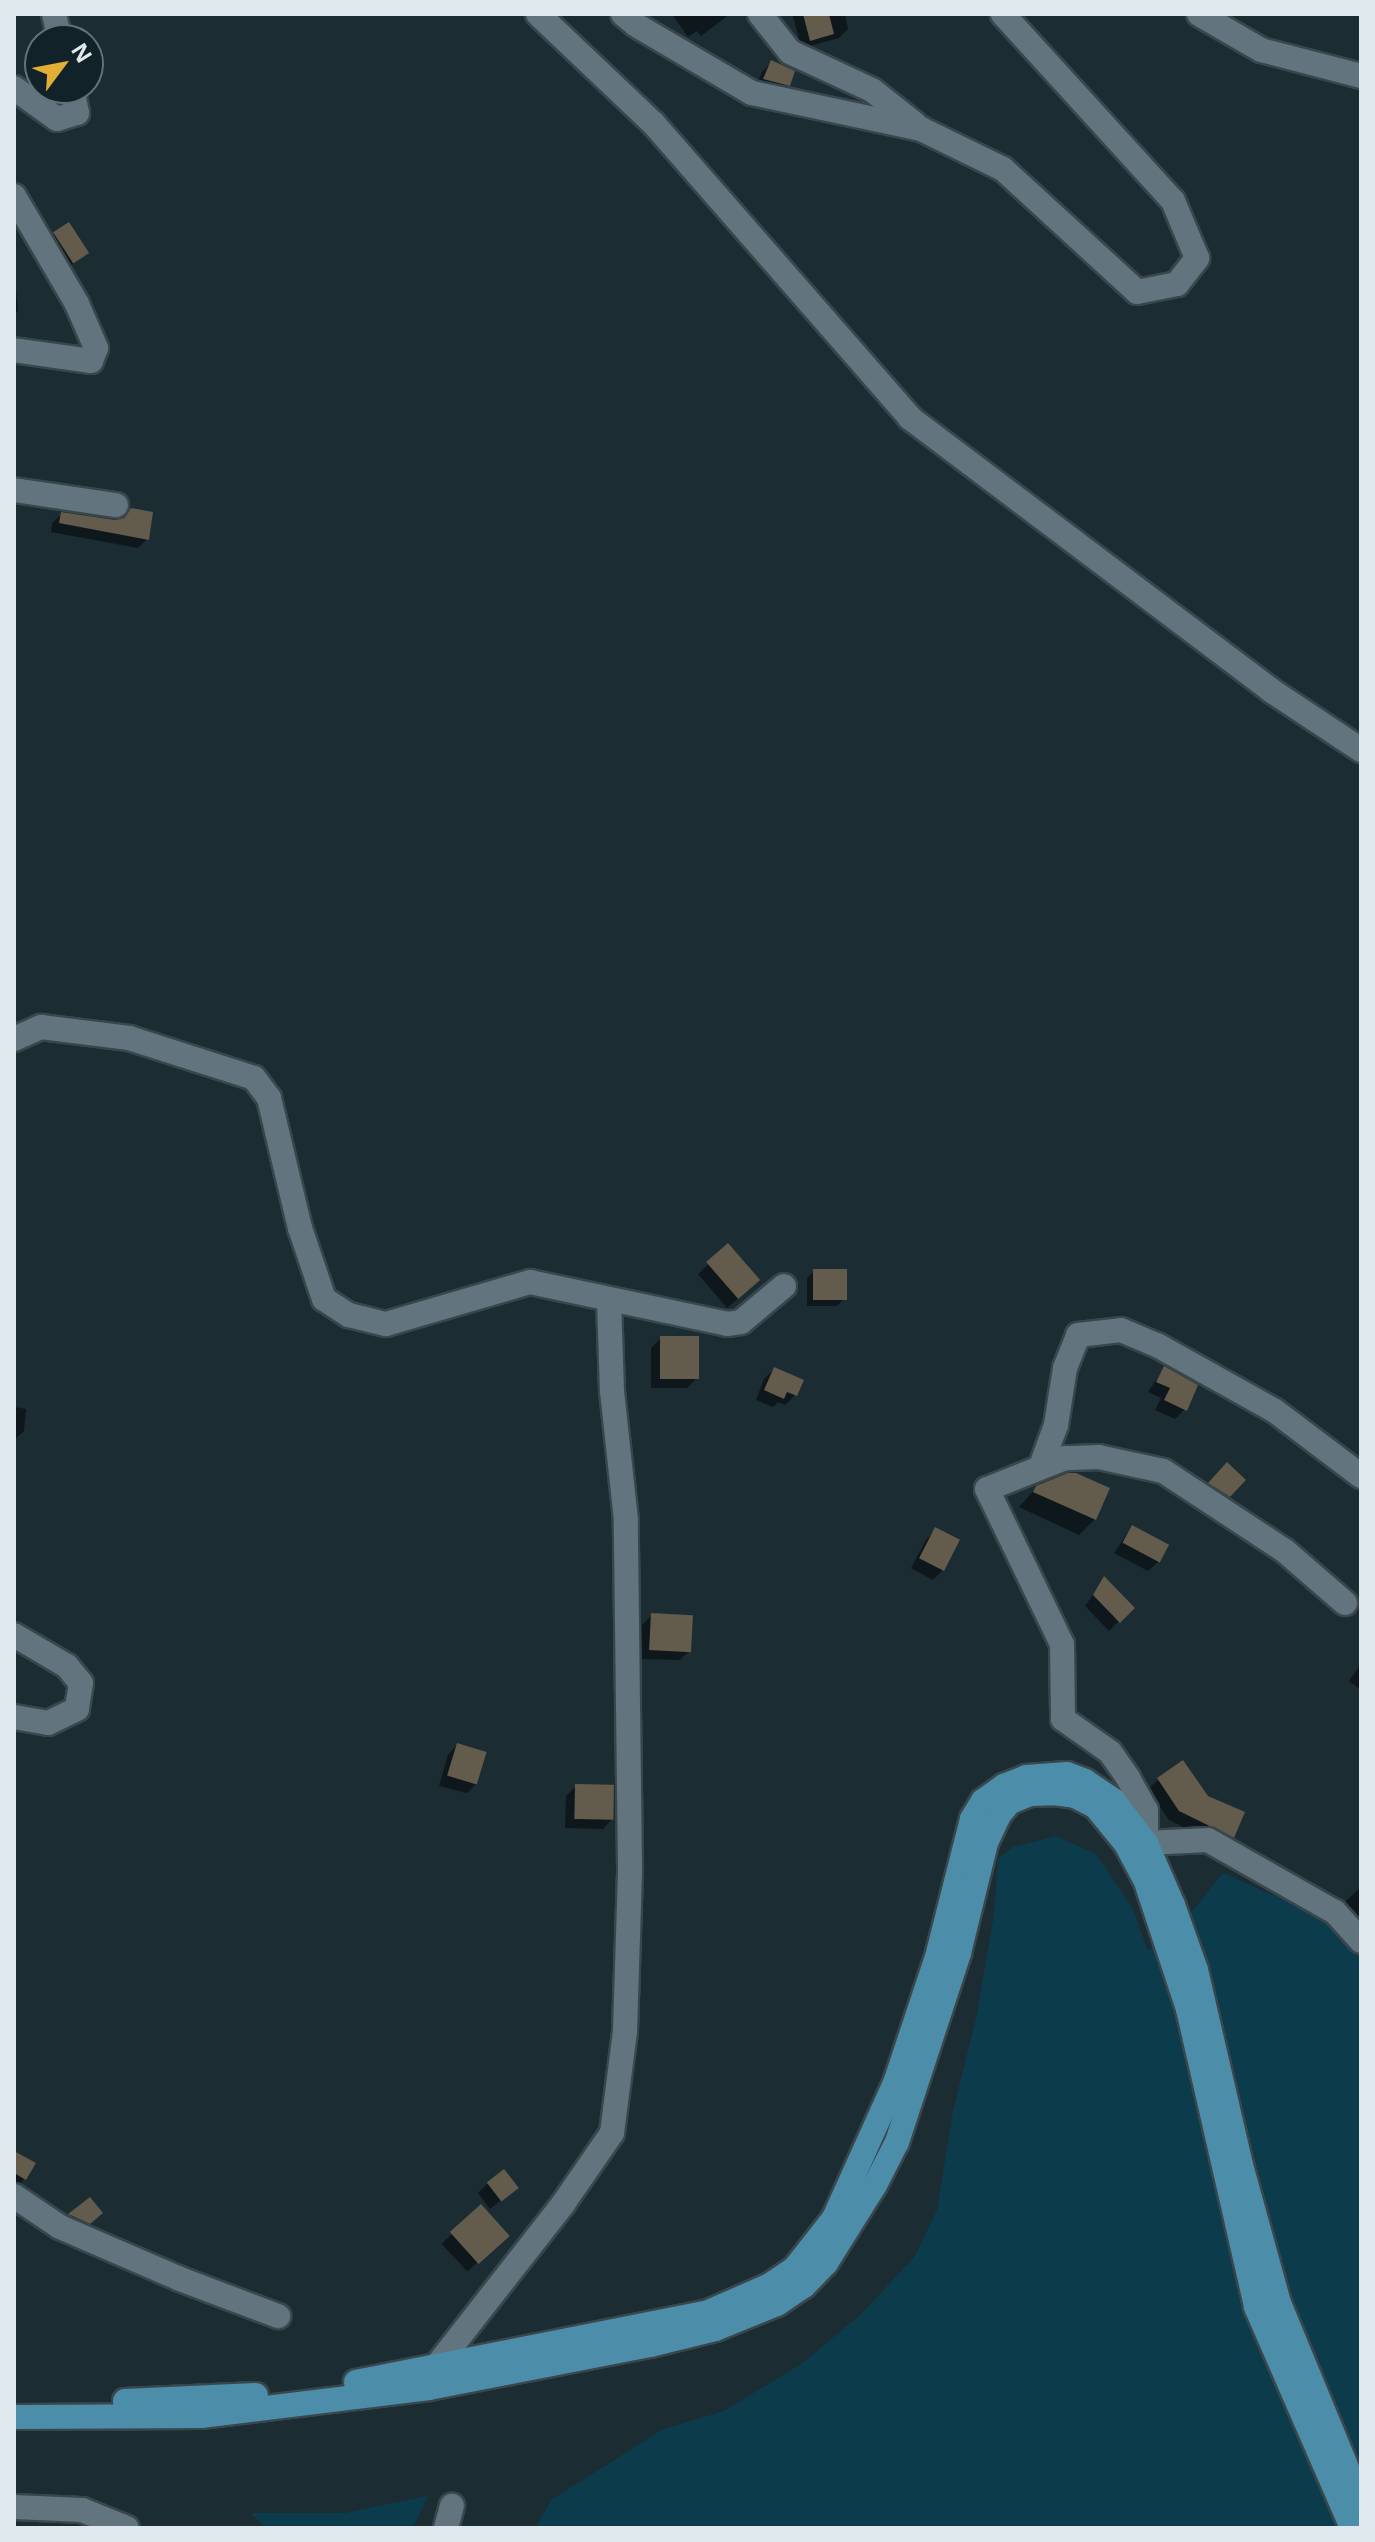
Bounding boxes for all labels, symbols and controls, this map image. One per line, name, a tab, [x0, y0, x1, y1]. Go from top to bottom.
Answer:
north arrow	[24, 24, 104, 104]
text: N	[65, 37, 100, 68]

